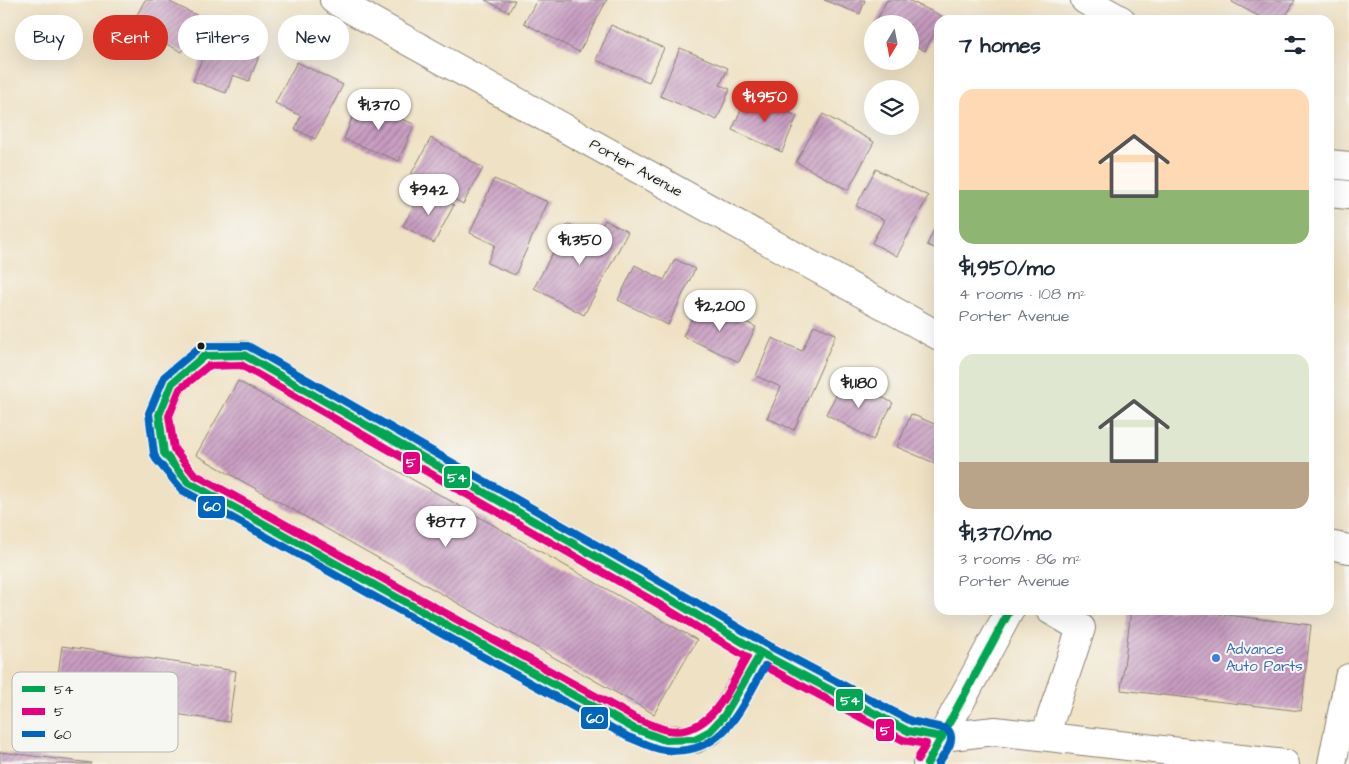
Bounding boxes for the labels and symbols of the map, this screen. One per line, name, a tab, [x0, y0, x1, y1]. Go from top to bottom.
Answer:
north arrow	[864, 15, 919, 70]
pin: $1,950	[724, 80, 806, 123]
pin: $1,370	[338, 88, 420, 131]
street label: Porter Avenue	[586, 134, 686, 202]
pin: $942	[399, 174, 459, 216]
pin: $1,350	[539, 224, 621, 266]
pin: $2,200	[679, 290, 761, 332]
unlabelled marker	[196, 341, 206, 351]
pin: $1,180	[818, 366, 900, 409]
line badge: 5	[402, 451, 421, 475]
text: 5	[406, 453, 417, 473]
line badge: 54	[443, 465, 471, 489]
text: 54	[447, 468, 467, 488]
line badge: 60	[197, 495, 226, 519]
text: 60	[203, 497, 221, 517]
pin: $877	[416, 506, 476, 548]
place label: Advance Auto Parts	[1226, 639, 1303, 677]
marker: Advance Auto Parts	[1210, 652, 1222, 664]
legend	[12, 672, 178, 752]
text: 54	[54, 680, 74, 700]
line badge: 54	[835, 688, 864, 712]
text: 54	[840, 691, 860, 711]
text: 5	[54, 702, 64, 722]
line badge: 60	[580, 706, 609, 730]
text: 60	[586, 709, 604, 729]
line badge: 5	[875, 718, 895, 742]
text: 5	[880, 721, 891, 741]
text: 60	[54, 725, 72, 745]

